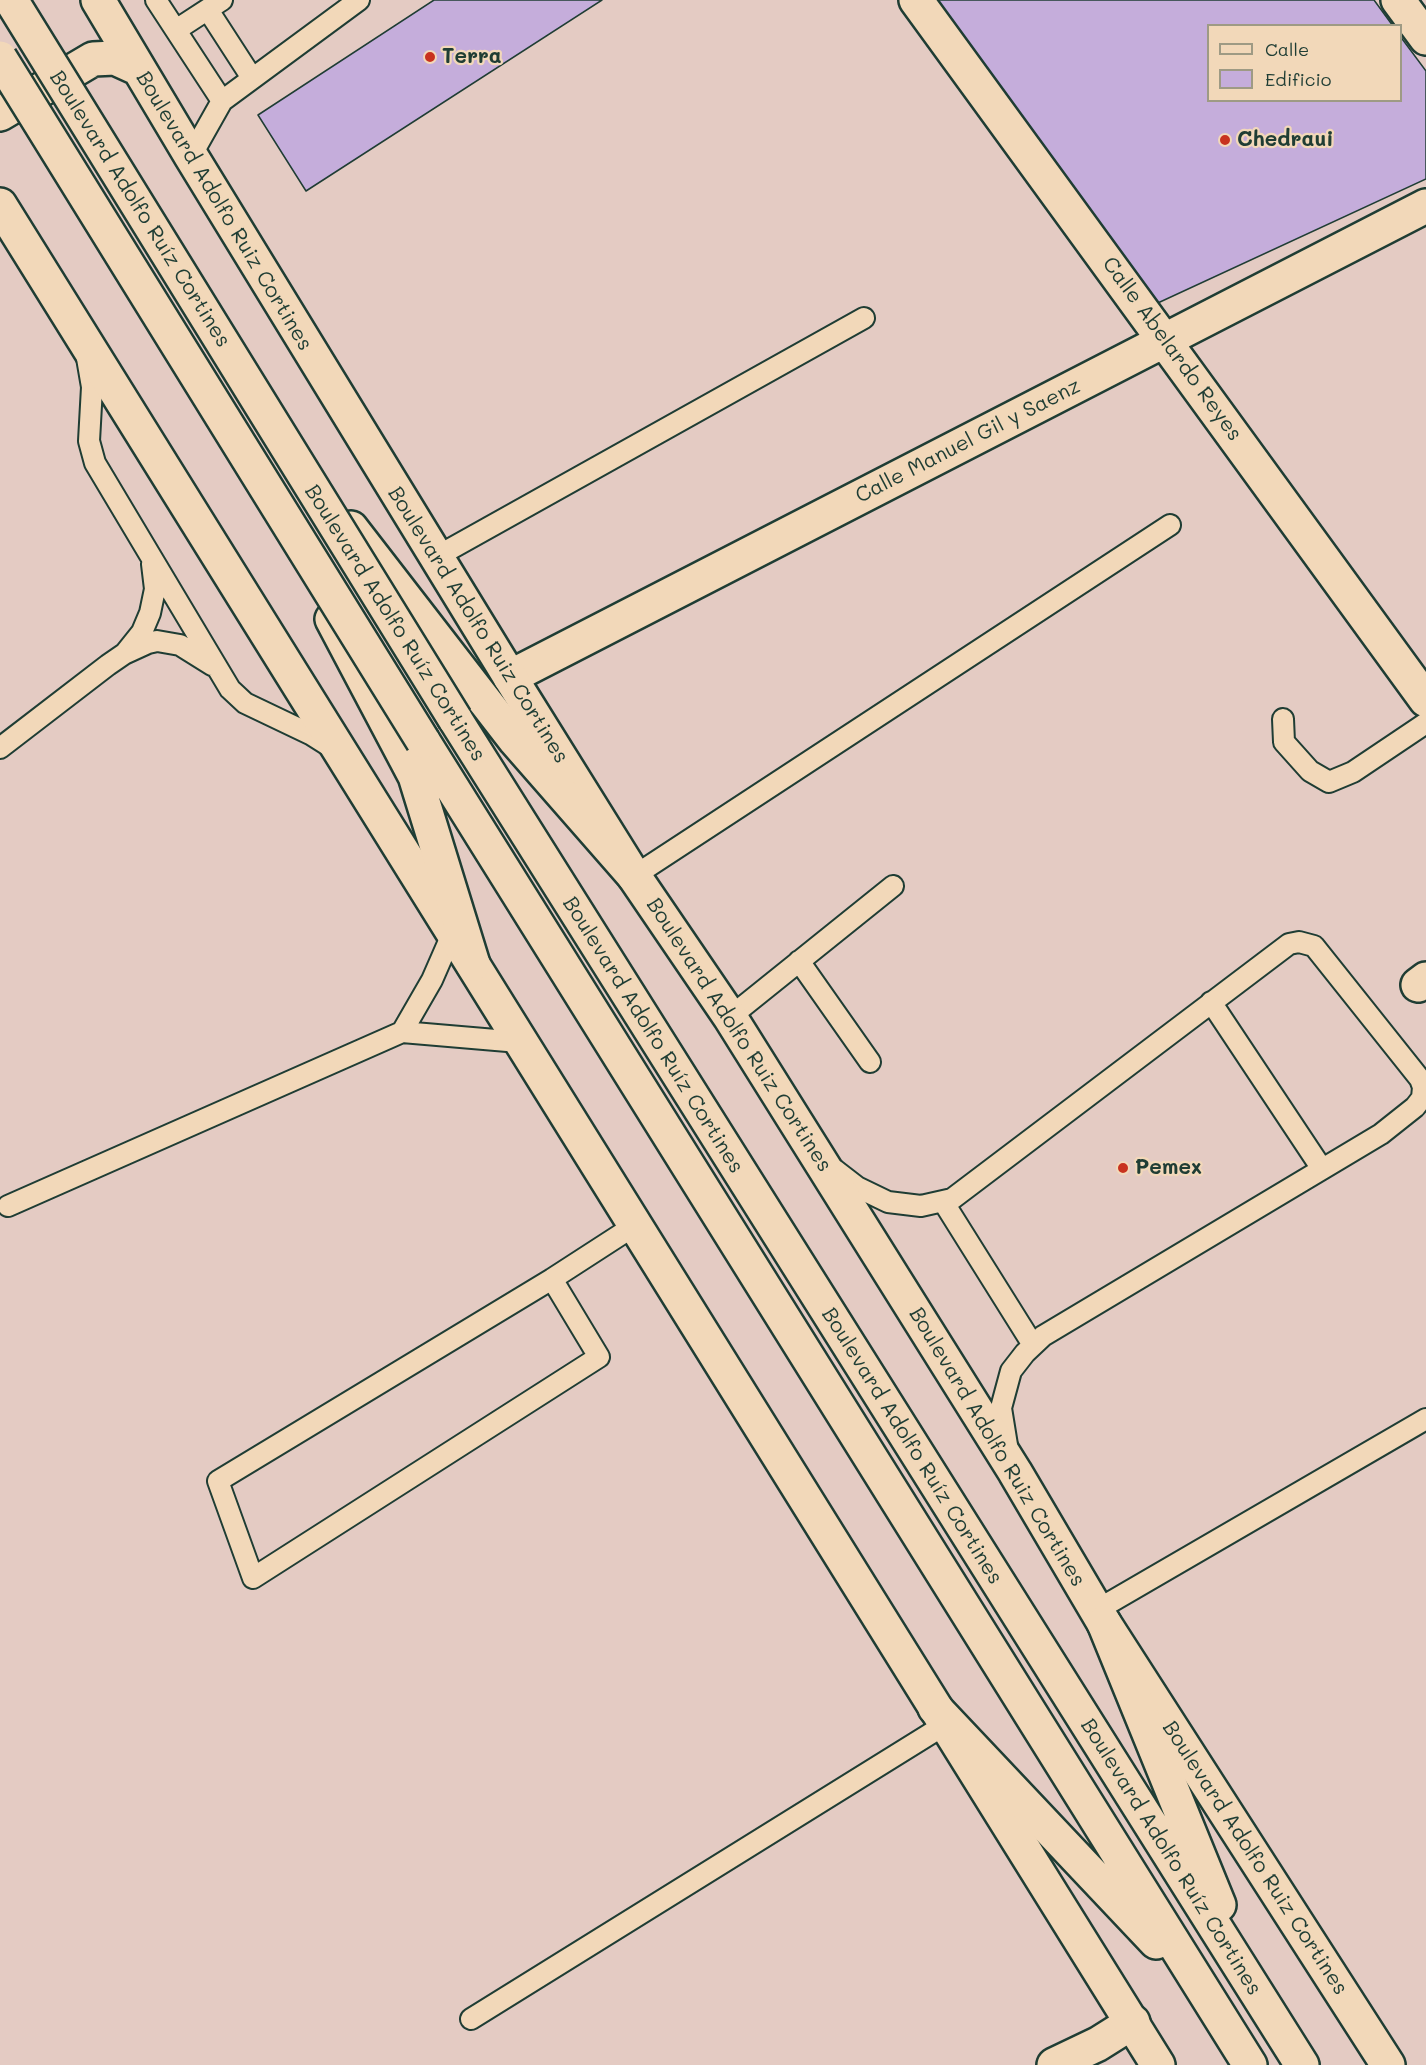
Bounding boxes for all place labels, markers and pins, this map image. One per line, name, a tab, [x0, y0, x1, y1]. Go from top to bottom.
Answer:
place label: Terra	[442, 44, 502, 70]
marker: Terra	[423, 50, 437, 64]
place label: Chedraui	[1237, 127, 1334, 153]
marker: Chedraui	[1218, 133, 1232, 147]
place label: Pemex	[1135, 1155, 1202, 1181]
marker: Pemex	[1116, 1161, 1130, 1175]

